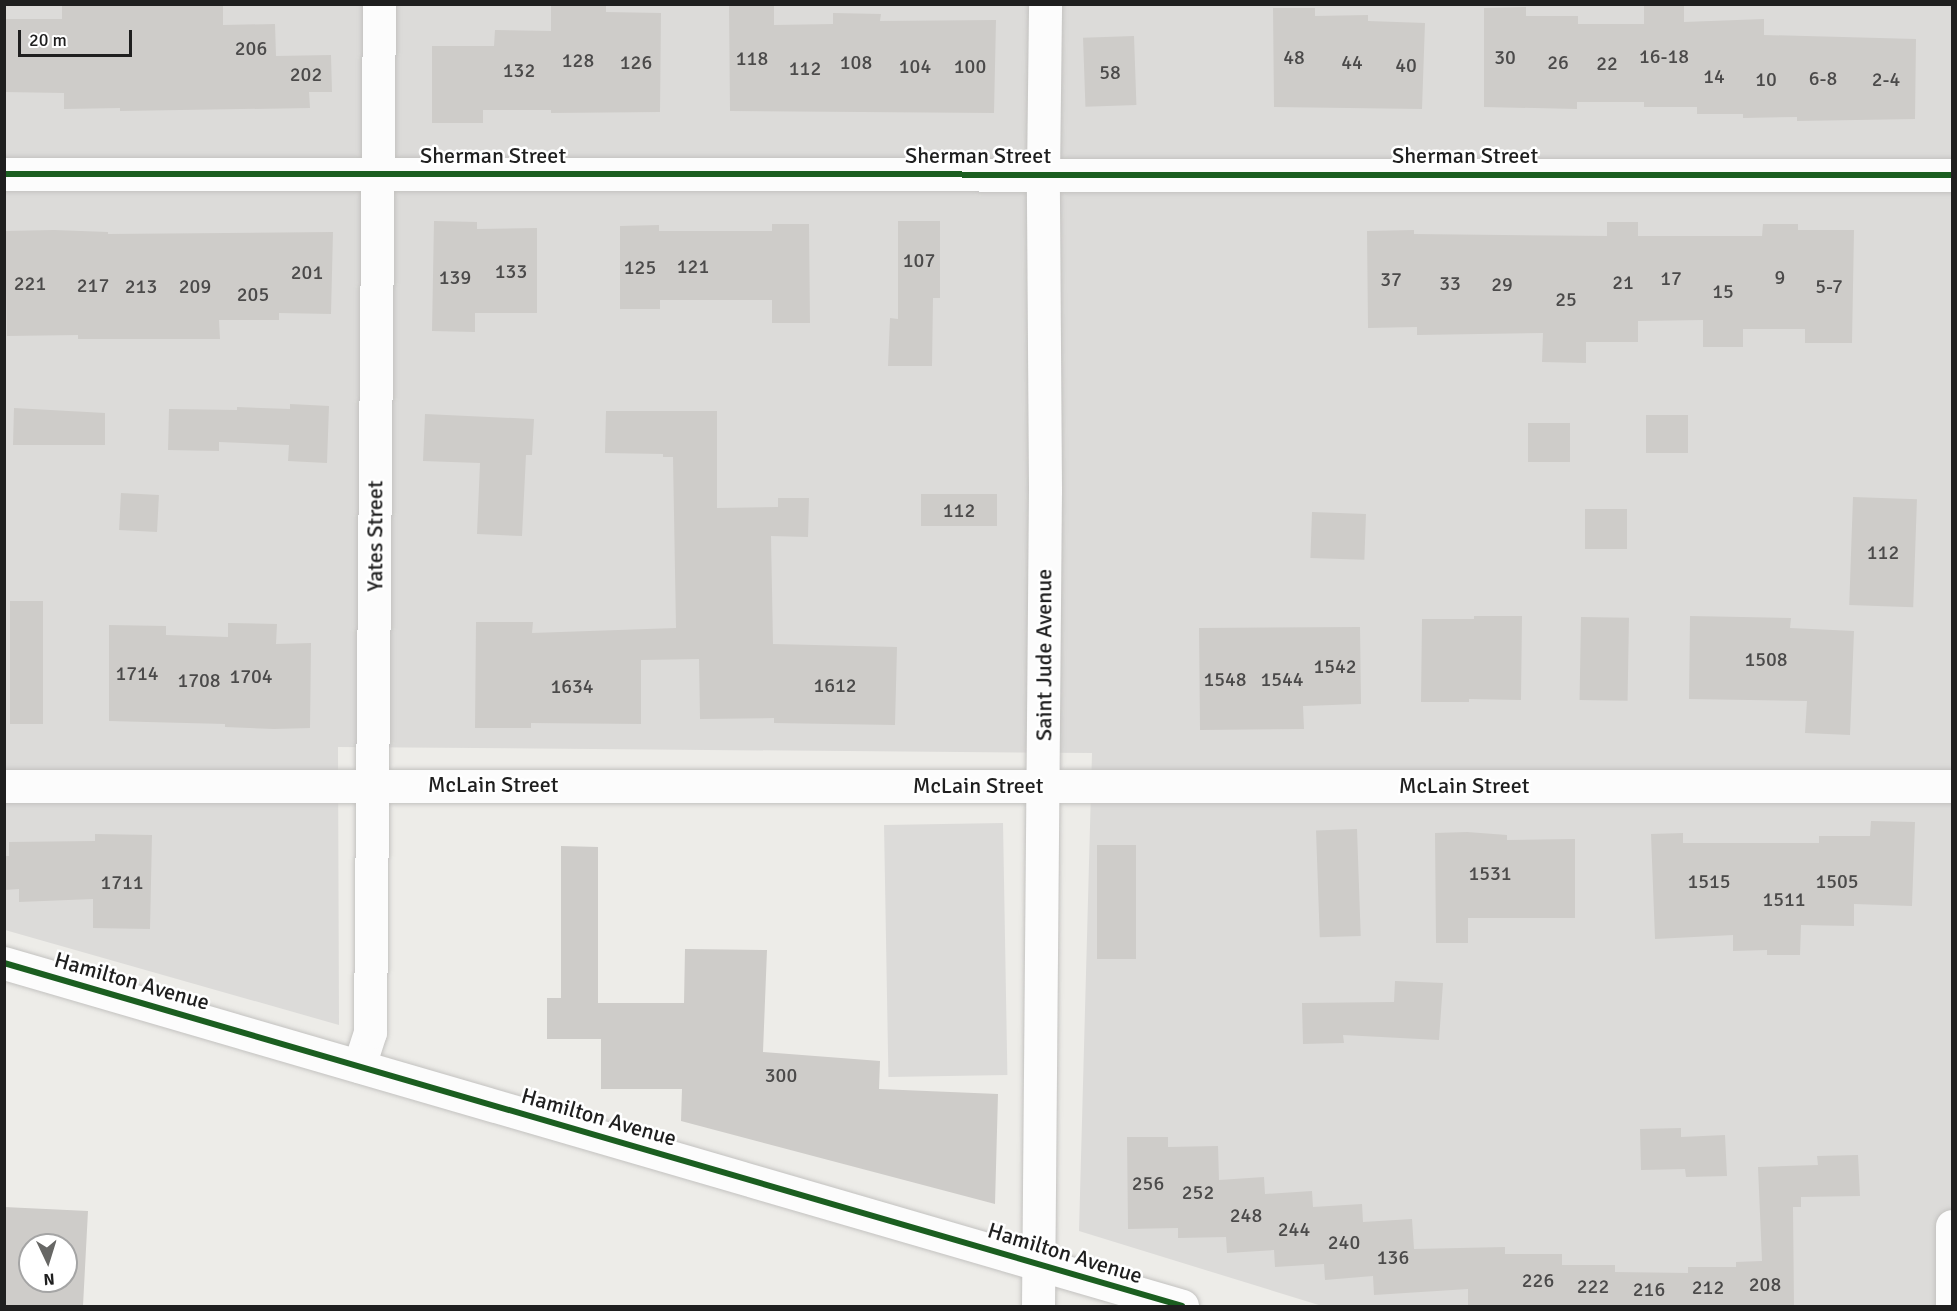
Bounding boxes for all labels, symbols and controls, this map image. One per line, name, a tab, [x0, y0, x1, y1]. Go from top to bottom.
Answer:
scale bar	[21, 18, 135, 56]
text: 20 m	[29, 29, 67, 51]
house number: 206	[235, 36, 267, 60]
house number: 16-18	[1639, 44, 1689, 68]
house number: 48	[1283, 45, 1305, 69]
house number: 30	[1494, 45, 1516, 69]
house number: 118	[736, 46, 768, 70]
house number: 128	[562, 48, 594, 72]
house number: 126	[620, 50, 652, 74]
house number: 108	[840, 50, 872, 74]
house number: 44	[1341, 50, 1363, 74]
house number: 26	[1547, 50, 1569, 74]
house number: 22	[1596, 51, 1618, 75]
house number: 40	[1395, 53, 1417, 77]
house number: 104	[899, 54, 931, 78]
house number: 100	[954, 54, 986, 78]
house number: 112	[789, 56, 821, 80]
house number: 132	[503, 58, 535, 82]
house number: 58	[1099, 60, 1121, 84]
house number: 202	[290, 62, 322, 86]
house number: 14	[1703, 64, 1725, 88]
house number: 6-8	[1809, 66, 1837, 90]
house number: 10	[1755, 67, 1777, 91]
house number: 2-4	[1872, 67, 1900, 91]
street label: Sherman Street	[420, 143, 566, 169]
street label: Sherman Street	[905, 143, 1051, 169]
street label: Sherman Street	[1392, 143, 1538, 169]
house number: 107	[903, 248, 935, 272]
house number: 121	[677, 254, 709, 278]
house number: 125	[624, 255, 656, 279]
house number: 133	[495, 259, 527, 283]
house number: 201	[291, 260, 323, 284]
house number: 139	[439, 265, 471, 289]
house number: 9	[1775, 265, 1785, 289]
house number: 17	[1660, 266, 1682, 290]
house number: 37	[1380, 267, 1402, 291]
house number: 21	[1612, 270, 1634, 294]
house number: 221	[14, 271, 46, 295]
house number: 33	[1439, 271, 1461, 295]
house number: 29	[1491, 272, 1513, 296]
house number: 217	[77, 273, 109, 297]
house number: 213	[125, 274, 157, 298]
house number: 209	[179, 274, 211, 298]
house number: 5-7	[1815, 274, 1843, 298]
house number: 15	[1712, 279, 1734, 303]
house number: 205	[237, 282, 269, 306]
house number: 25	[1555, 287, 1577, 311]
street label: Yates Street	[362, 480, 388, 592]
house number: 112	[943, 498, 975, 522]
house number: 112	[1867, 540, 1899, 564]
street label: Saint Jude Avenue	[1031, 569, 1057, 741]
house number: 1508	[1744, 647, 1788, 671]
house number: 1542	[1313, 654, 1357, 678]
house number: 1714	[115, 661, 159, 685]
house number: 1704	[229, 664, 273, 688]
house number: 1548	[1203, 667, 1247, 691]
house number: 1544	[1260, 667, 1304, 691]
house number: 1708	[177, 668, 221, 692]
house number: 1612	[813, 673, 857, 697]
house number: 1634	[550, 674, 594, 698]
street label: McLain Street	[428, 772, 558, 798]
street label: McLain Street	[913, 773, 1043, 799]
street label: McLain Street	[1399, 773, 1529, 799]
house number: 1531	[1468, 861, 1512, 885]
house number: 1515	[1687, 869, 1731, 893]
house number: 1505	[1815, 869, 1859, 893]
house number: 1711	[100, 870, 144, 894]
house number: 1511	[1762, 887, 1806, 911]
street label: Hamilton Avenue	[51, 946, 213, 1016]
house number: 300	[765, 1063, 797, 1087]
street label: Hamilton Avenue	[518, 1082, 680, 1152]
house number: 256	[1132, 1171, 1164, 1195]
house number: 252	[1182, 1180, 1214, 1204]
house number: 248	[1230, 1203, 1262, 1227]
street label: Hamilton Avenue	[985, 1217, 1145, 1289]
house number: 244	[1278, 1217, 1310, 1241]
house number: 240	[1328, 1230, 1360, 1254]
north arrow	[18, 1233, 78, 1293]
house number: 136	[1377, 1245, 1409, 1269]
house number: 226	[1522, 1268, 1554, 1292]
text: N	[43, 1269, 55, 1289]
house number: 208	[1749, 1272, 1781, 1296]
house number: 222	[1577, 1274, 1609, 1298]
house number: 212	[1692, 1275, 1724, 1299]
house number: 216	[1633, 1277, 1665, 1301]

